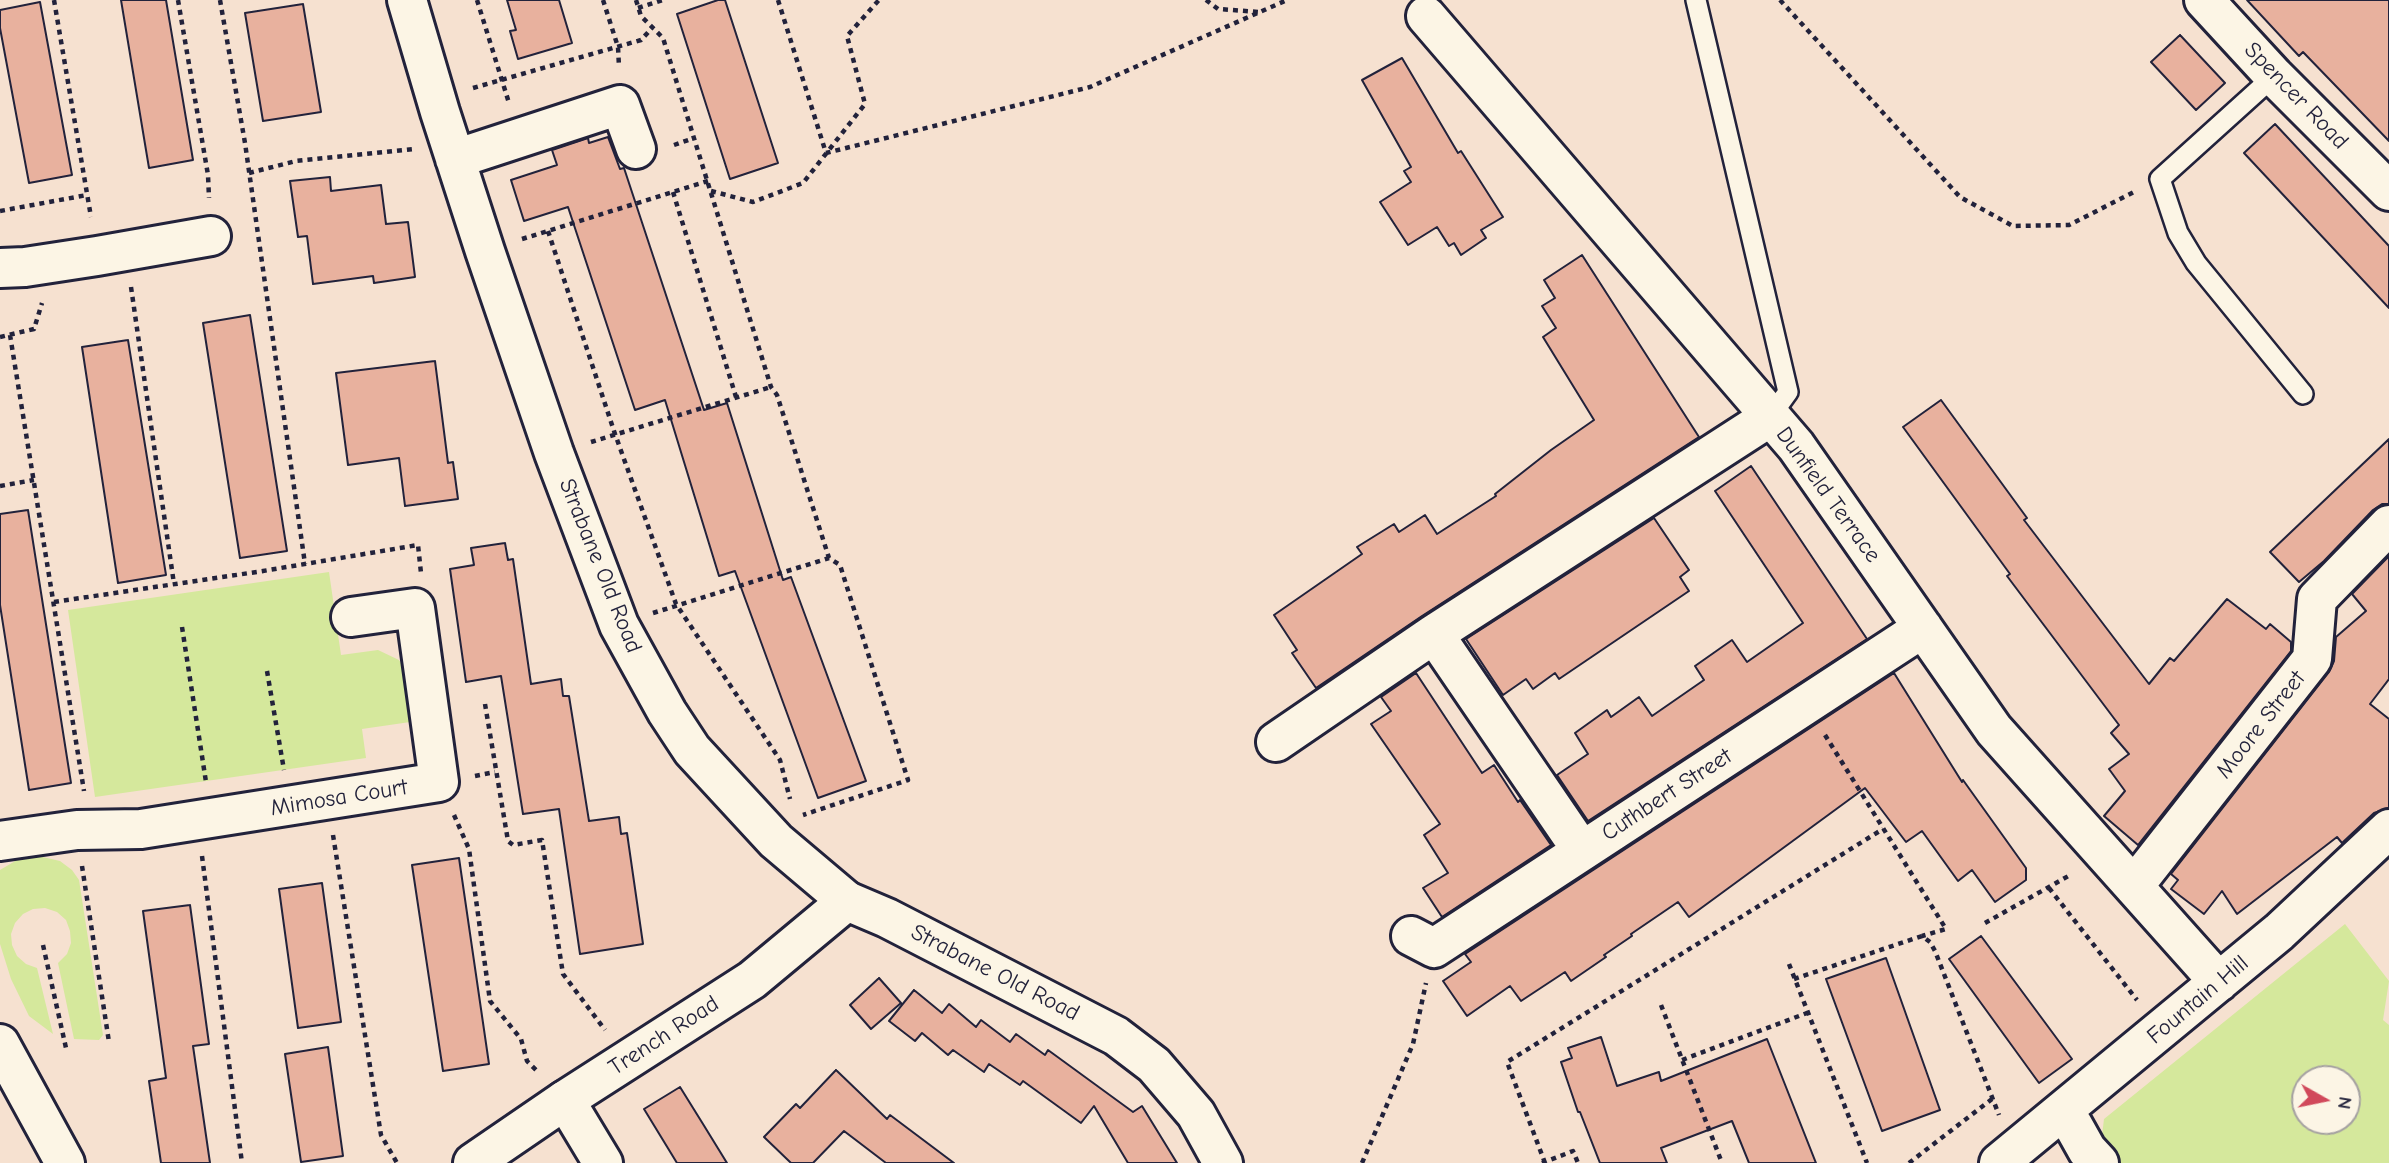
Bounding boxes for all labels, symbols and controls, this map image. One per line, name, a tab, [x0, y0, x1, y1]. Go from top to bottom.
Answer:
street label: Spencer Road	[2238, 37, 2354, 155]
street label: Dunfield Terrace	[1770, 422, 1886, 568]
street label: Strabane Old Road	[552, 475, 648, 657]
street label: Moore Street	[2210, 666, 2312, 784]
street label: Cuthbert Street	[1597, 743, 1737, 847]
street label: Mimosa Court	[269, 774, 409, 822]
street label: Strabane Old Road	[906, 919, 1084, 1027]
street label: Fountain Hill	[2142, 950, 2254, 1050]
street label: Trench Road	[604, 990, 724, 1082]
north arrow	[2291, 1065, 2361, 1135]
text: N	[2333, 1095, 2357, 1111]

